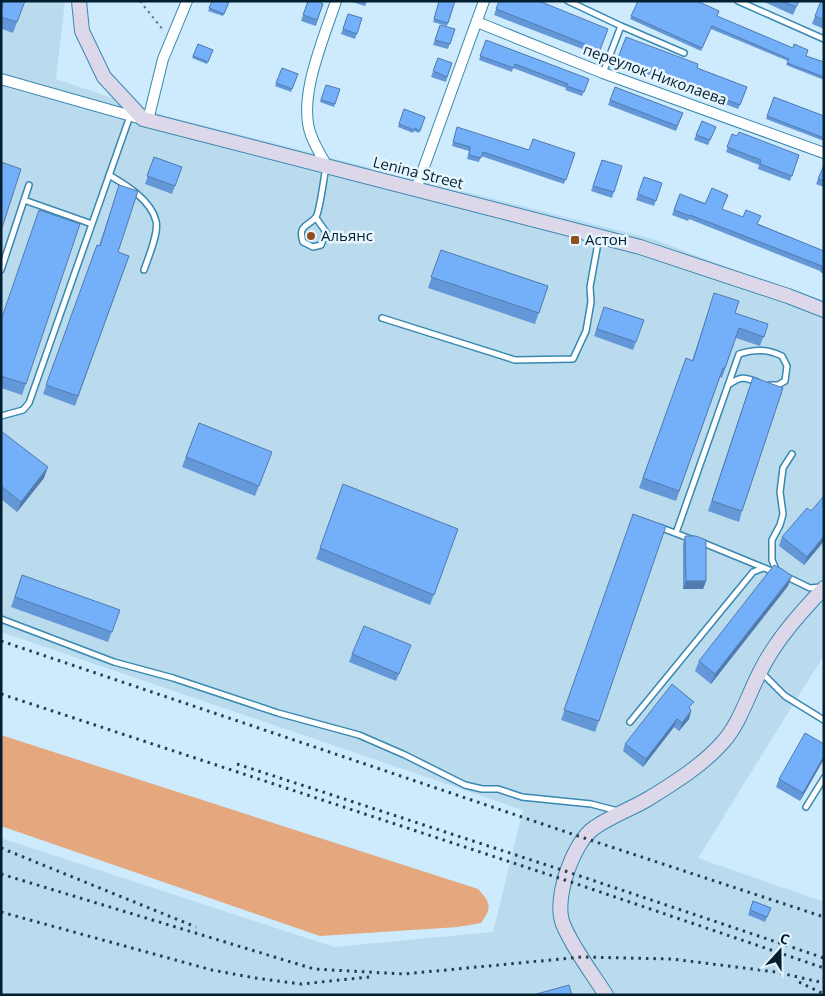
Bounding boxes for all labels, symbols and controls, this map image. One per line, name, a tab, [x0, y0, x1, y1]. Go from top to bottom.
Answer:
street label: переулок Николаева	[581, 39, 730, 109]
street label: Lenina Street	[371, 151, 466, 193]
place label: Альянс	[321, 225, 373, 245]
place label: Астон	[585, 229, 627, 249]
marker: Альянс	[305, 230, 317, 242]
marker: Астон	[569, 234, 581, 246]
north arrow	[755, 926, 805, 976]
text: С	[777, 928, 792, 949]

